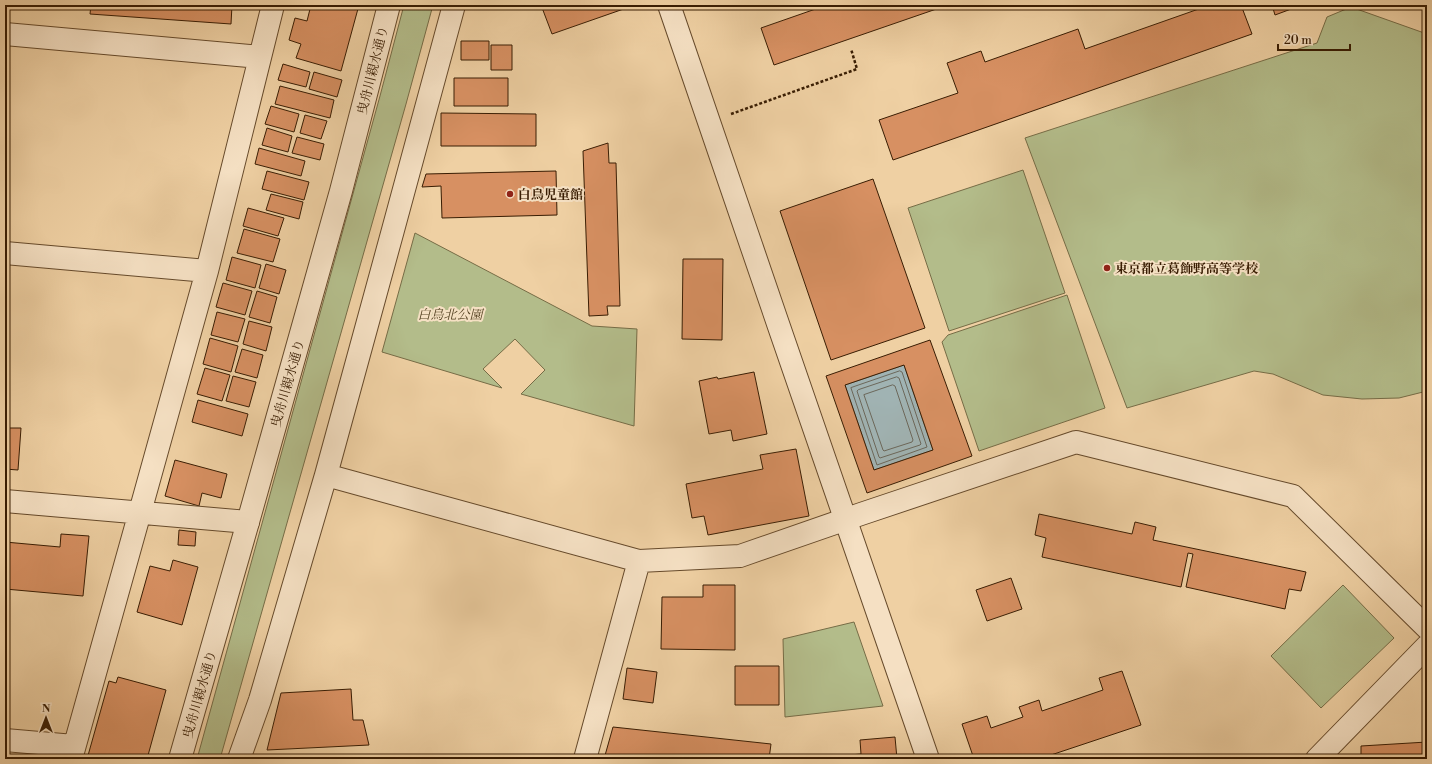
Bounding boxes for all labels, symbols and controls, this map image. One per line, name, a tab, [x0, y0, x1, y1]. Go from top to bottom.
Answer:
street label: 曳舟川親水通り	[354, 24, 392, 116]
scale bar	[1278, 26, 1350, 52]
text: 20 m	[1284, 33, 1312, 48]
place label: 白鳥児童館	[518, 187, 583, 203]
marker: 白鳥児童館	[505, 189, 515, 199]
place label: 東京都立葛飾野高等学校	[1115, 261, 1259, 277]
marker: 東京都立葛飾野高等学校	[1102, 263, 1112, 273]
park label: 白鳥北公園	[417, 307, 484, 323]
street label: 曳舟川親水通り	[268, 337, 308, 429]
street label: 曳舟川親水通り	[180, 648, 220, 740]
north arrow	[26, 698, 66, 738]
text: N	[42, 702, 51, 716]

